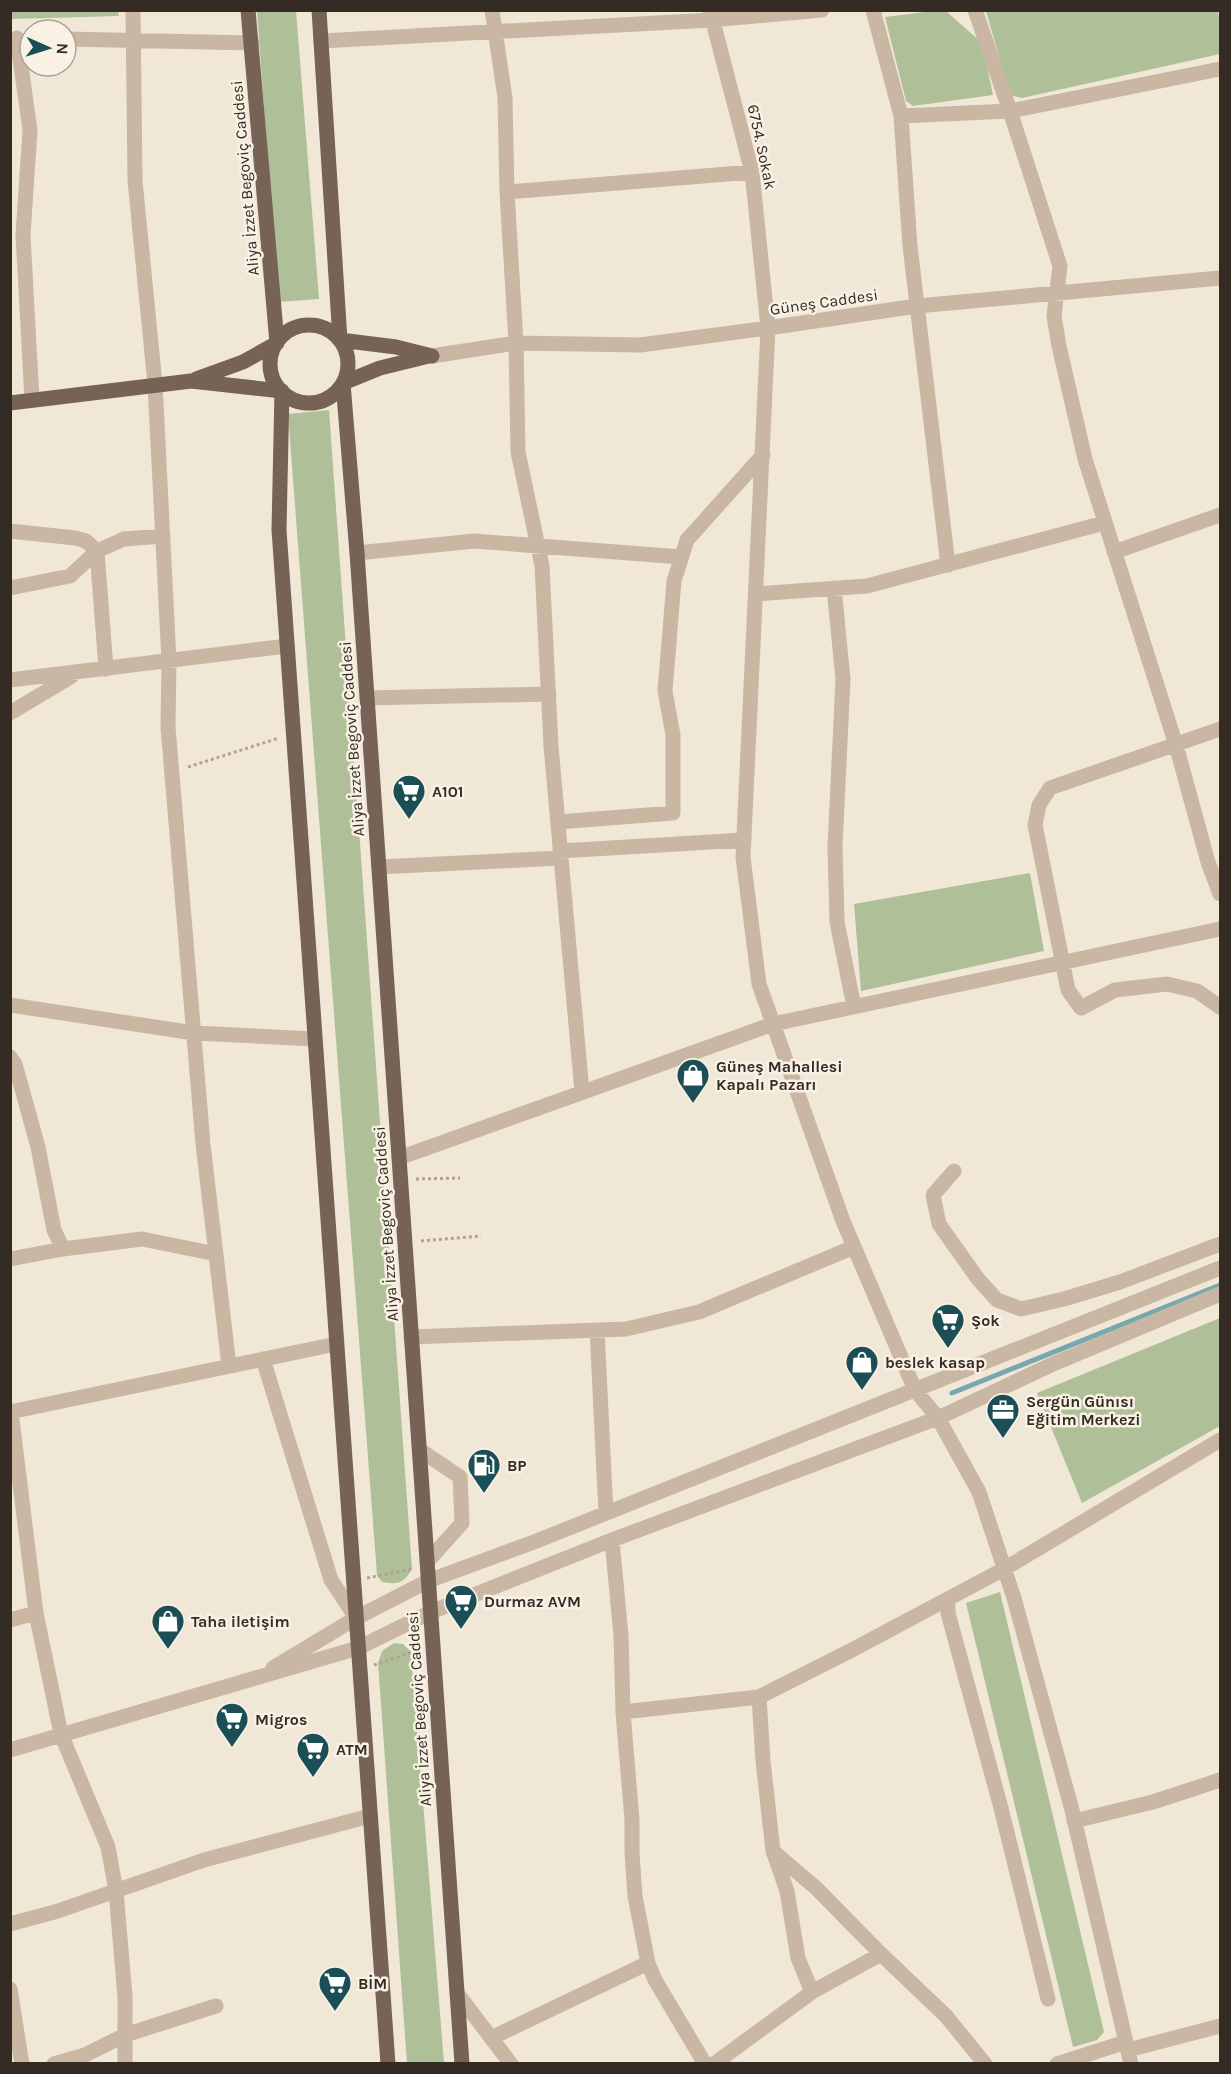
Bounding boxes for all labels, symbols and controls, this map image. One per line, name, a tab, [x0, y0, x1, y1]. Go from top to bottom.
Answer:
north arrow	[18, 18, 78, 78]
text: N	[53, 43, 72, 55]
street label: Aliya İzzet Begoviç Caddesi	[227, 80, 263, 276]
street label: 6754. Sokak	[744, 103, 780, 191]
street label: Güneş Caddesi	[769, 285, 879, 319]
street label: Aliya İzzet Begoviç Caddesi	[336, 641, 368, 837]
supermarket icon: A101	[391, 773, 427, 820]
place label: A101	[432, 782, 464, 801]
shop icon: Güneş Mahallesi Kapalı Pazarı	[675, 1057, 711, 1104]
place label: Güneş Mahallesi Kapalı Pazarı	[716, 1057, 842, 1094]
street label: Aliya İzzet Begoviç Caddesi	[370, 1126, 402, 1322]
supermarket icon: Şok	[930, 1302, 966, 1349]
place label: Şok	[971, 1311, 1000, 1330]
shop icon: beslek kasap	[844, 1344, 880, 1391]
place label: beslek kasap	[885, 1353, 985, 1372]
office icon: Sergün Günısı Eğitim Merkezi	[985, 1392, 1021, 1439]
place label: Sergün Günısı Eğitim Merkezi	[1026, 1392, 1141, 1429]
fuel station icon: BP	[466, 1447, 502, 1494]
place label: BP	[507, 1456, 527, 1475]
supermarket icon: Durmaz AVM	[443, 1583, 479, 1630]
place label: Durmaz AVM	[484, 1592, 581, 1611]
shop icon: Taha iletişim	[150, 1603, 186, 1650]
street label: Aliya İzzet Begoviç Caddesi	[403, 1611, 435, 1807]
place label: Taha iletişim	[191, 1612, 290, 1631]
supermarket icon: Migros	[214, 1701, 250, 1748]
place label: Migros	[255, 1710, 307, 1729]
supermarket icon: ATM	[295, 1731, 331, 1778]
place label: ATM	[336, 1740, 368, 1759]
supermarket icon: BİM	[317, 1965, 353, 2012]
place label: BİM	[358, 1974, 387, 1993]

